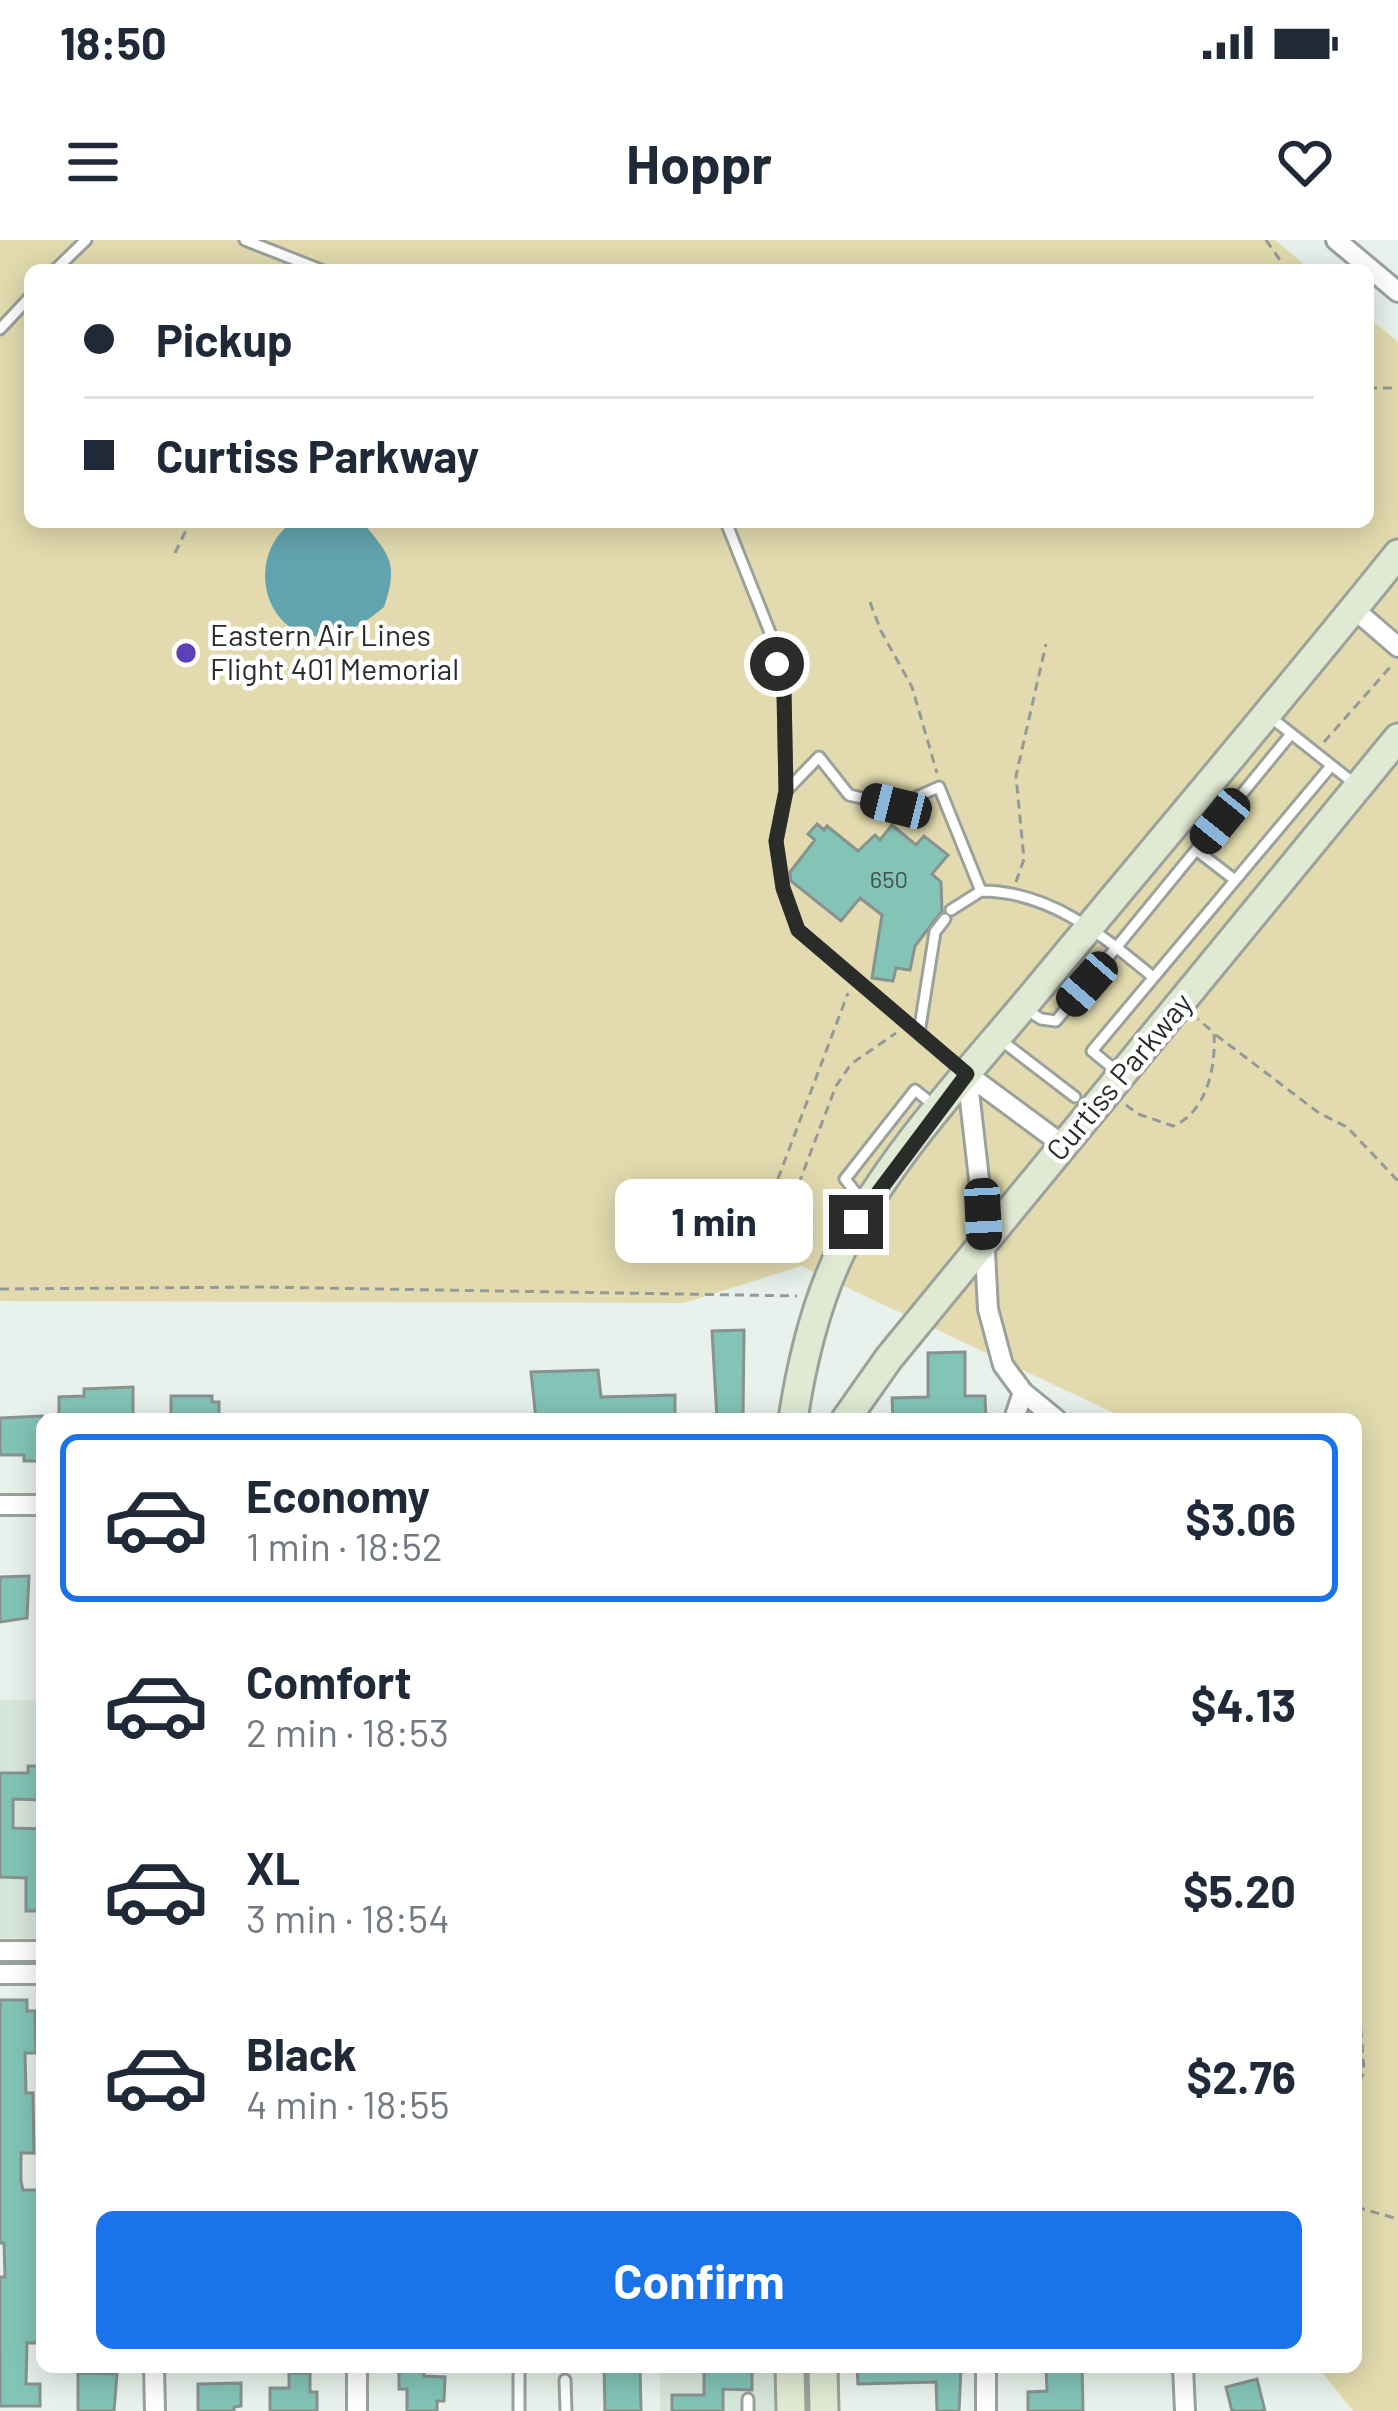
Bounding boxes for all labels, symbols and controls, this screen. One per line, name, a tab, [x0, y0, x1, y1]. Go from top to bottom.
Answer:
text: 18:50	[60, 15, 167, 69]
icon: menu	[60, 129, 126, 195]
icon: heart	[1272, 129, 1338, 195]
text: Hoppr	[626, 130, 772, 195]
text: Pickup	[156, 312, 293, 366]
text: Curtiss Parkway	[156, 428, 479, 482]
place label: Eastern Air Lines Flight 401 Memorial	[210, 616, 459, 686]
route start	[750, 637, 804, 691]
marker: Eastern Air Lines Flight 401 Memorial	[173, 640, 199, 666]
car	[857, 780, 935, 832]
car	[1183, 782, 1257, 860]
house number: 650	[870, 864, 908, 893]
car	[1050, 945, 1124, 1023]
street label: Curtiss Parkway	[1038, 984, 1199, 1167]
car	[963, 1177, 1003, 1251]
callout: 1 min	[616, 1180, 814, 1264]
route end	[829, 1195, 883, 1249]
text: 1 min	[671, 1197, 757, 1244]
icon: car	[102, 1464, 210, 1572]
text: Economy	[246, 1468, 430, 1522]
text: $3.06	[1185, 1491, 1296, 1545]
text: 1 min · 18:52	[246, 1522, 443, 1569]
icon: car	[102, 1650, 210, 1758]
text: Comfort	[246, 1654, 412, 1708]
text: $4.13	[1191, 1677, 1296, 1731]
text: 2 min · 18:53	[246, 1708, 449, 1755]
icon: car	[102, 1836, 210, 1944]
text: XL	[246, 1840, 300, 1894]
text: $5.20	[1183, 1863, 1296, 1917]
text: 3 min · 18:54	[246, 1894, 450, 1941]
icon: car	[102, 2022, 210, 2130]
text: Black	[246, 2026, 357, 2080]
text: $2.76	[1186, 2049, 1296, 2103]
text: 4 min · 18:55	[246, 2080, 450, 2127]
button: Confirm	[96, 2211, 1302, 2349]

